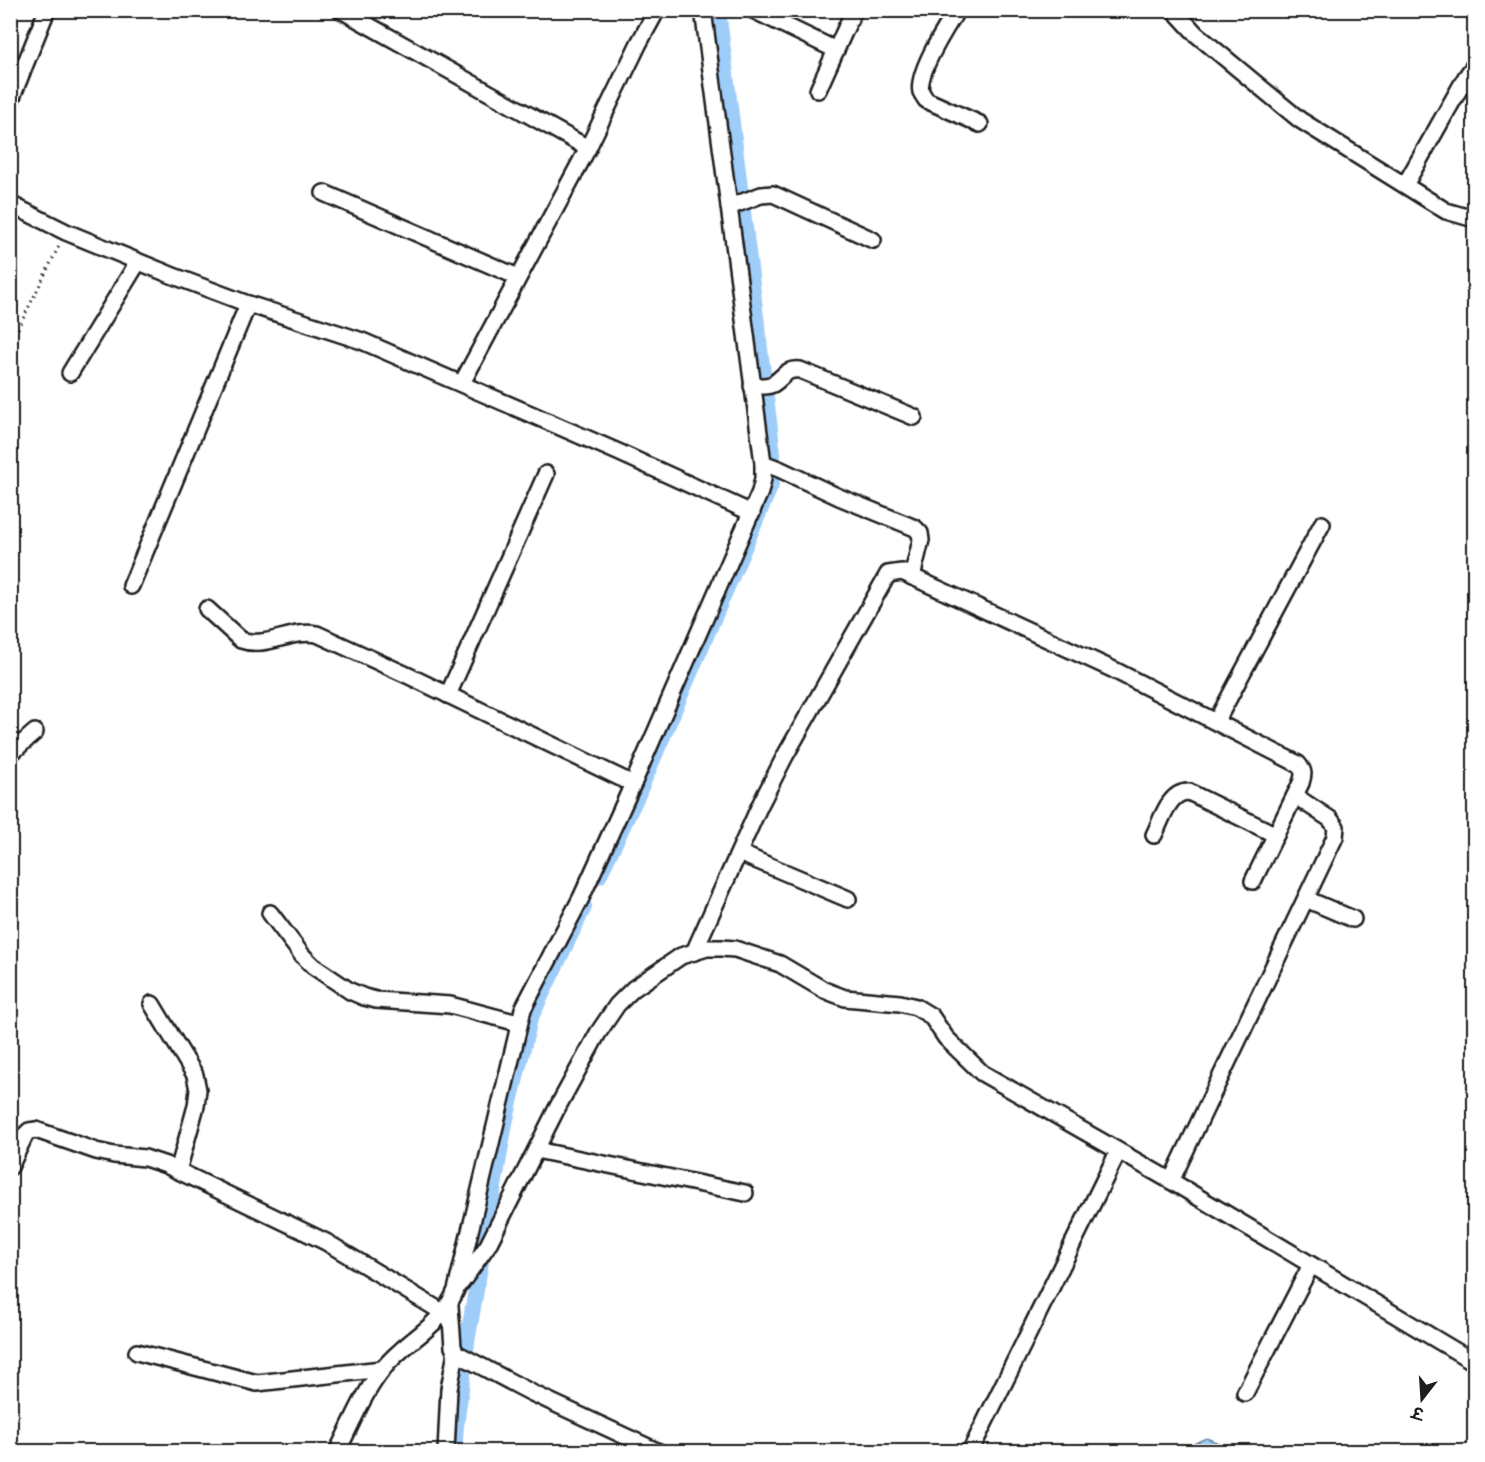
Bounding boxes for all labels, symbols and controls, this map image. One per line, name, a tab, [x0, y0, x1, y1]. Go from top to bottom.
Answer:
north arrow	[1392, 1369, 1452, 1429]
text: उ	[1407, 1401, 1428, 1428]

